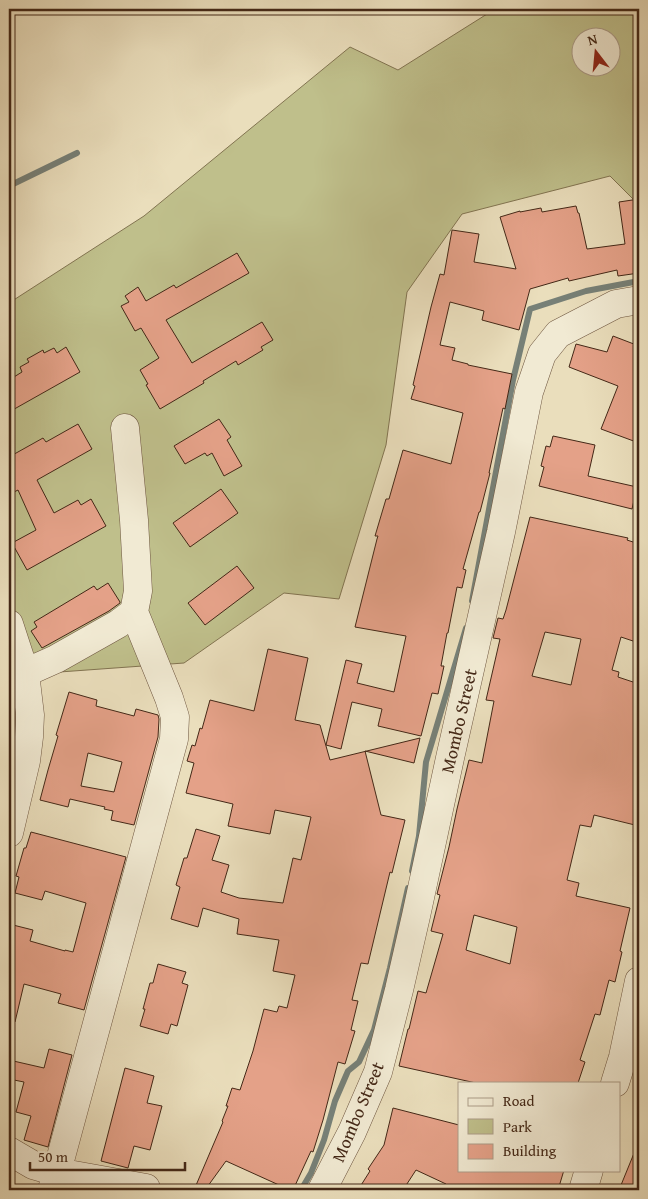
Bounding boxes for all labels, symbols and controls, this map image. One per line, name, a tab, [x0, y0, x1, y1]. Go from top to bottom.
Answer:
north arrow	[570, 28, 620, 78]
text: N	[585, 28, 600, 50]
street label: Mombo Street	[433, 665, 484, 776]
street label: Mombo Street	[324, 1057, 391, 1166]
legend	[458, 1082, 620, 1172]
text: Road	[503, 1090, 534, 1111]
text: Park	[503, 1116, 532, 1137]
scale bar	[30, 1139, 185, 1171]
text: Building	[503, 1140, 557, 1161]
text: 50 m	[38, 1146, 69, 1167]

